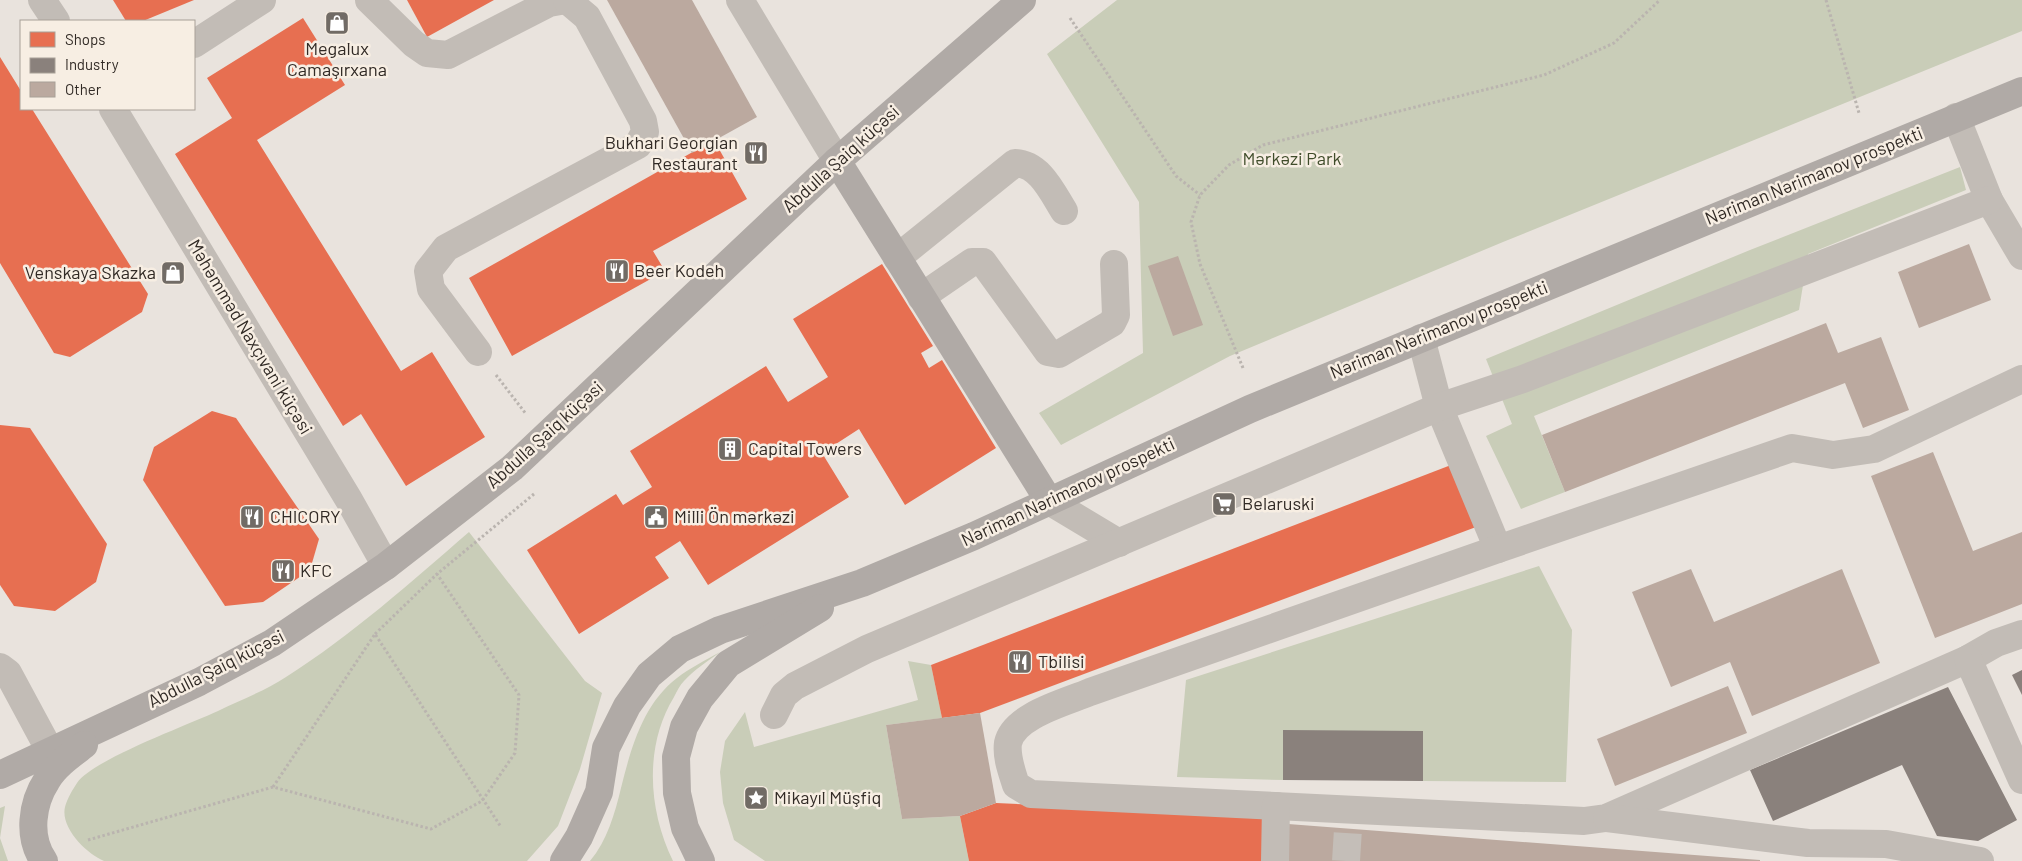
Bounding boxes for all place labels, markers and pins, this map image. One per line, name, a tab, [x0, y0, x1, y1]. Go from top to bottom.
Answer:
shop icon: Megalux Camaşırxana	[324, 10, 350, 36]
place label: Megalux Camaşırxana	[287, 37, 387, 80]
place label: Bukhari Georgian Restaurant	[605, 131, 738, 174]
restaurant icon: Bukhari Georgian Restaurant	[743, 140, 769, 166]
restaurant icon: Beer Kodeh	[604, 258, 630, 284]
place label: Beer Kodeh	[634, 259, 724, 281]
shop icon: Venskaya Skazka	[160, 260, 186, 286]
place label: Venskaya Skazka	[25, 261, 156, 283]
building icon: Capital Towers	[717, 436, 743, 462]
place label: Capital Towers	[748, 437, 862, 459]
supermarket icon: Belaruski	[1211, 491, 1237, 517]
place label: Belaruski	[1242, 492, 1315, 514]
restaurant icon: CHICORY	[239, 504, 265, 530]
public building icon: Milli Ön mərkəzi	[643, 504, 669, 530]
place label: CHICORY	[270, 505, 341, 527]
place label: Milli Ön mərkəzi	[674, 505, 795, 527]
restaurant icon: KFC	[270, 558, 296, 584]
place label: KFC	[300, 559, 332, 581]
restaurant icon: Tbilisi	[1007, 649, 1033, 675]
place label: Tbilisi	[1038, 650, 1085, 672]
place icon: Mikayıl Müşfiq	[743, 785, 769, 811]
place label: Mikayıl Müşfiq	[774, 786, 882, 808]

